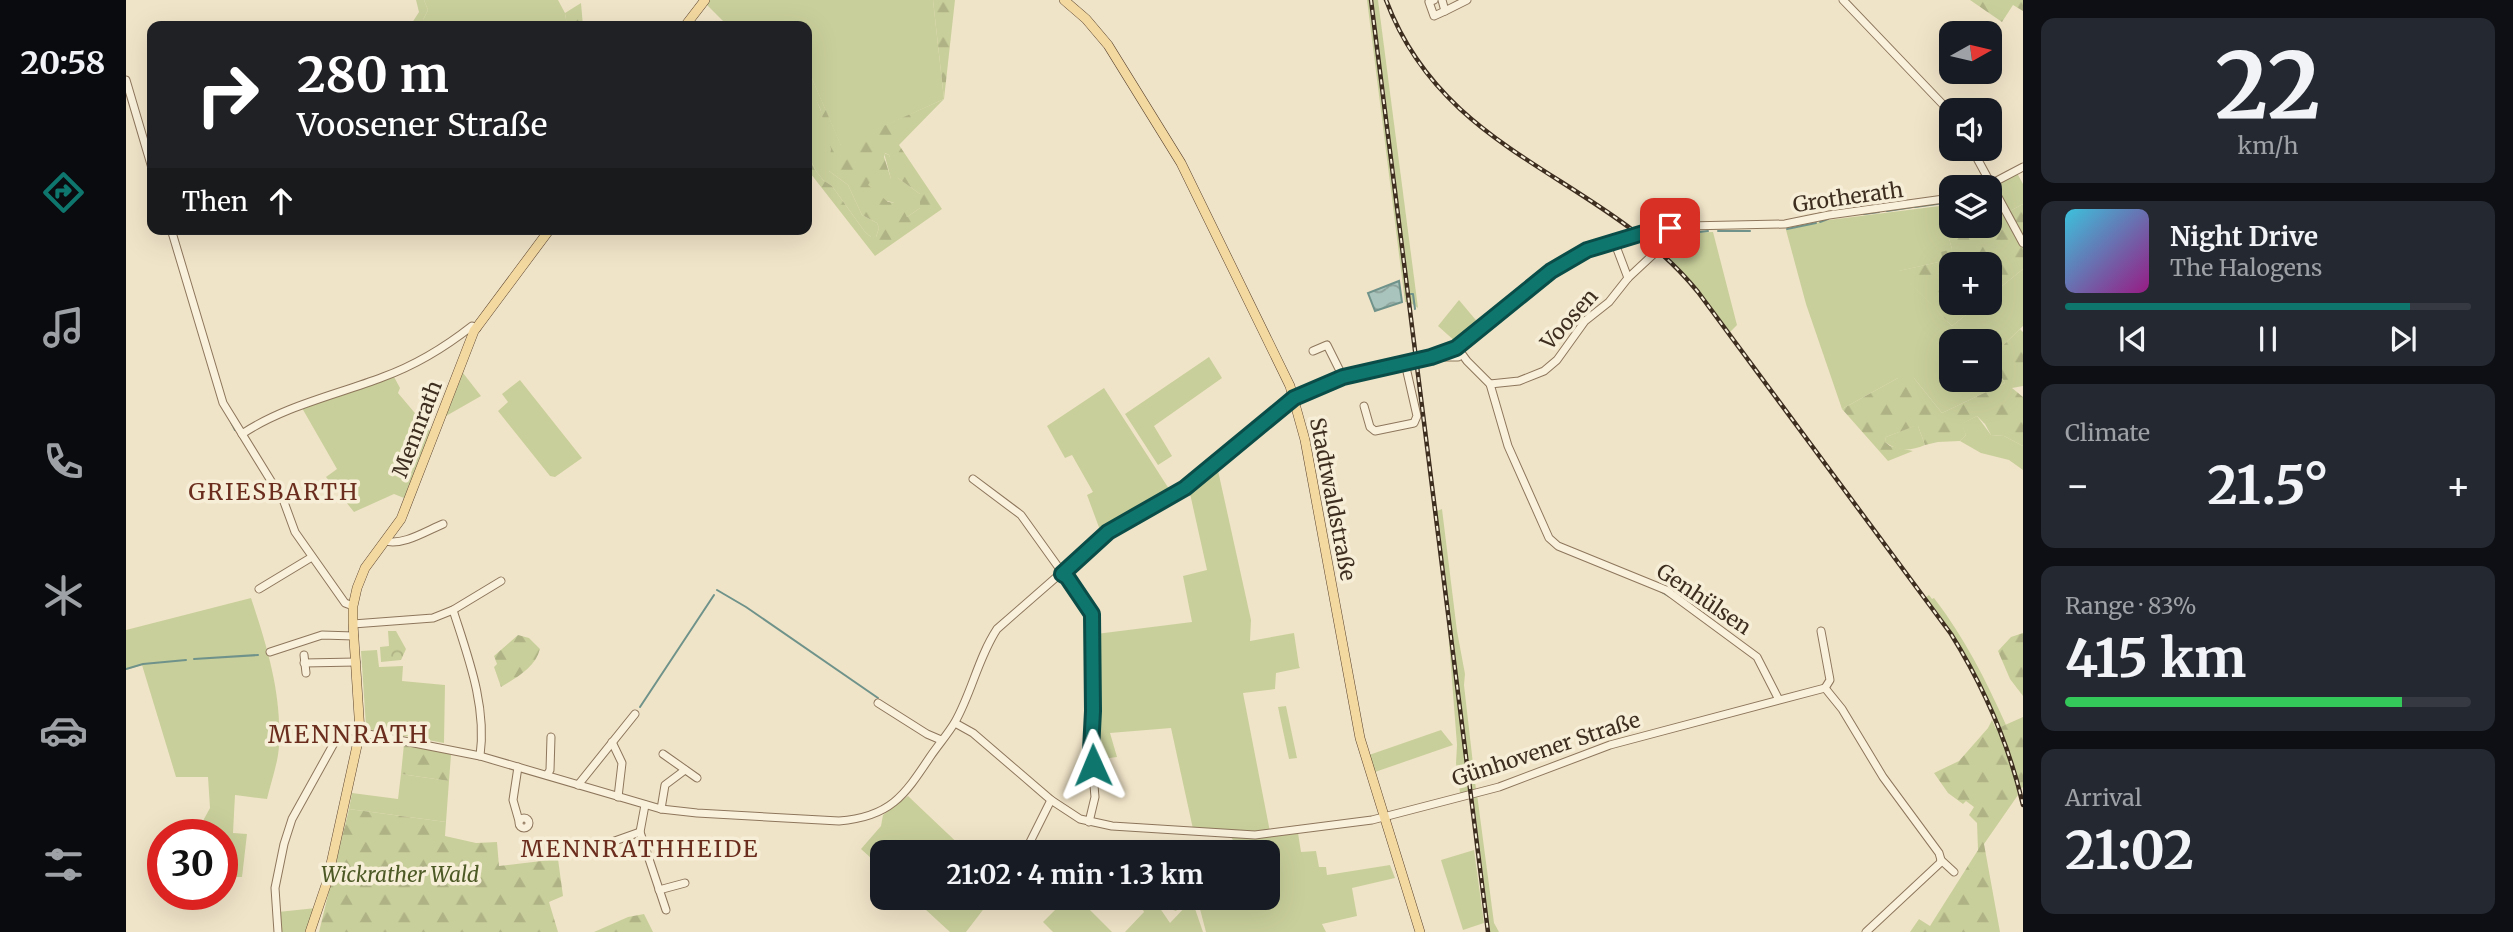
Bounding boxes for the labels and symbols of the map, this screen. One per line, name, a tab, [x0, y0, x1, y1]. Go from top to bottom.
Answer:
north arrow	[1939, 21, 2002, 84]
street label: Grotherath	[1791, 176, 1905, 218]
pin	[1640, 198, 1700, 258]
street label: Voosen	[1534, 283, 1604, 356]
street label: Mennrath	[386, 377, 448, 481]
street label: Stadtwaldstraße	[1304, 415, 1362, 583]
district label: GRIESBARTH	[189, 477, 359, 506]
street label: Genhülsen	[1651, 557, 1757, 641]
street label: Günhovener Straße	[1449, 706, 1643, 792]
district label: MENNRATH	[268, 719, 430, 750]
position arrow	[1056, 728, 1130, 802]
speed limit sign: 30	[147, 819, 238, 910]
district label: MENNRATHHEIDE	[521, 834, 759, 863]
park label: Wickrather Wald	[321, 861, 479, 888]

